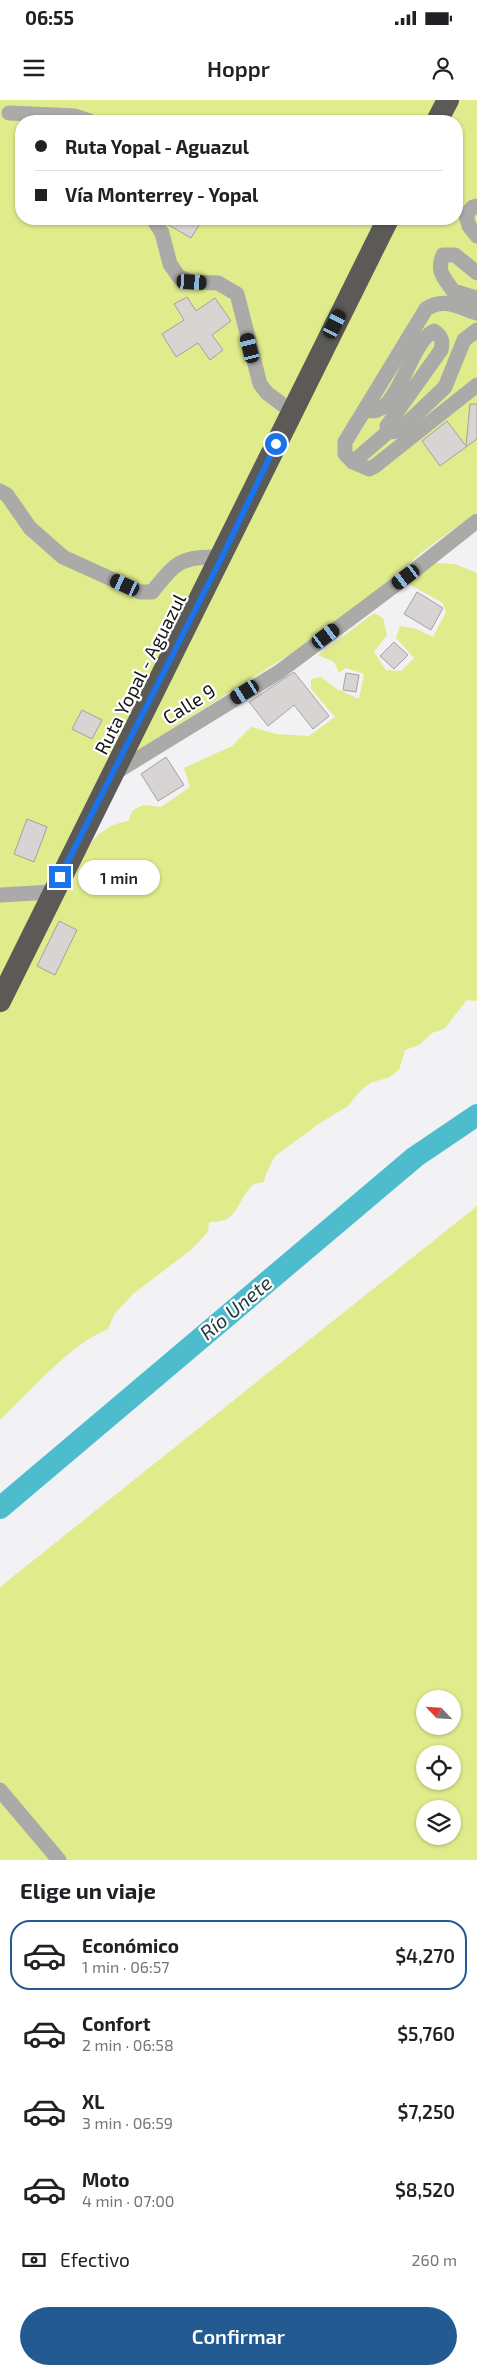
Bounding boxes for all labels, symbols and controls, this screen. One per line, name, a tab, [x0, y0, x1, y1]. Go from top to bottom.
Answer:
text: 06:55	[25, 6, 74, 29]
icon: menu	[20, 54, 48, 82]
icon: person	[429, 54, 457, 82]
text: Hoppr	[207, 55, 270, 81]
text: Ruta Yopal - Aguazul	[65, 135, 249, 158]
text: Vía Monterrey - Yopal	[65, 183, 258, 206]
car	[176, 274, 207, 290]
car	[321, 307, 348, 341]
car	[239, 332, 260, 364]
route start	[265, 433, 287, 455]
car	[389, 562, 422, 592]
car	[108, 572, 141, 598]
street label: Ruta Yopal - Aguazul	[89, 589, 190, 758]
car	[309, 621, 342, 651]
street label: Calle 9	[158, 678, 219, 729]
car	[228, 678, 261, 706]
callout: 1 min	[78, 860, 160, 894]
route end	[49, 866, 71, 888]
text: 1 min	[100, 868, 138, 887]
water label: Río Unete	[194, 1270, 277, 1344]
north arrow	[416, 1690, 461, 1735]
map controls	[416, 1690, 461, 1845]
button: locate	[416, 1745, 461, 1790]
button: layers	[416, 1800, 461, 1845]
text: Elige un viaje	[20, 1877, 156, 1903]
icon: car	[22, 1933, 67, 1978]
text: Económico	[82, 1934, 179, 1957]
text: $4,270	[395, 1944, 455, 1967]
text: 1 min · 06:57	[82, 1957, 169, 1976]
icon: car	[22, 2011, 67, 2056]
text: Confort	[82, 2012, 150, 2035]
text: $5,760	[397, 2022, 455, 2045]
text: 2 min · 06:58	[82, 2035, 174, 2054]
icon: car	[22, 2089, 67, 2134]
text: XL	[82, 2090, 104, 2113]
text: $7,250	[398, 2100, 455, 2123]
text: 3 min · 06:59	[82, 2113, 173, 2132]
icon: car	[22, 2167, 67, 2212]
text: Moto	[82, 2168, 130, 2191]
text: $8,520	[395, 2178, 455, 2201]
text: 4 min · 07:00	[82, 2191, 175, 2210]
icon: cash	[20, 2246, 48, 2274]
text: Efectivo	[60, 2248, 130, 2271]
text: 260 m	[412, 2250, 457, 2269]
button: Confirmar	[20, 2307, 457, 2365]

